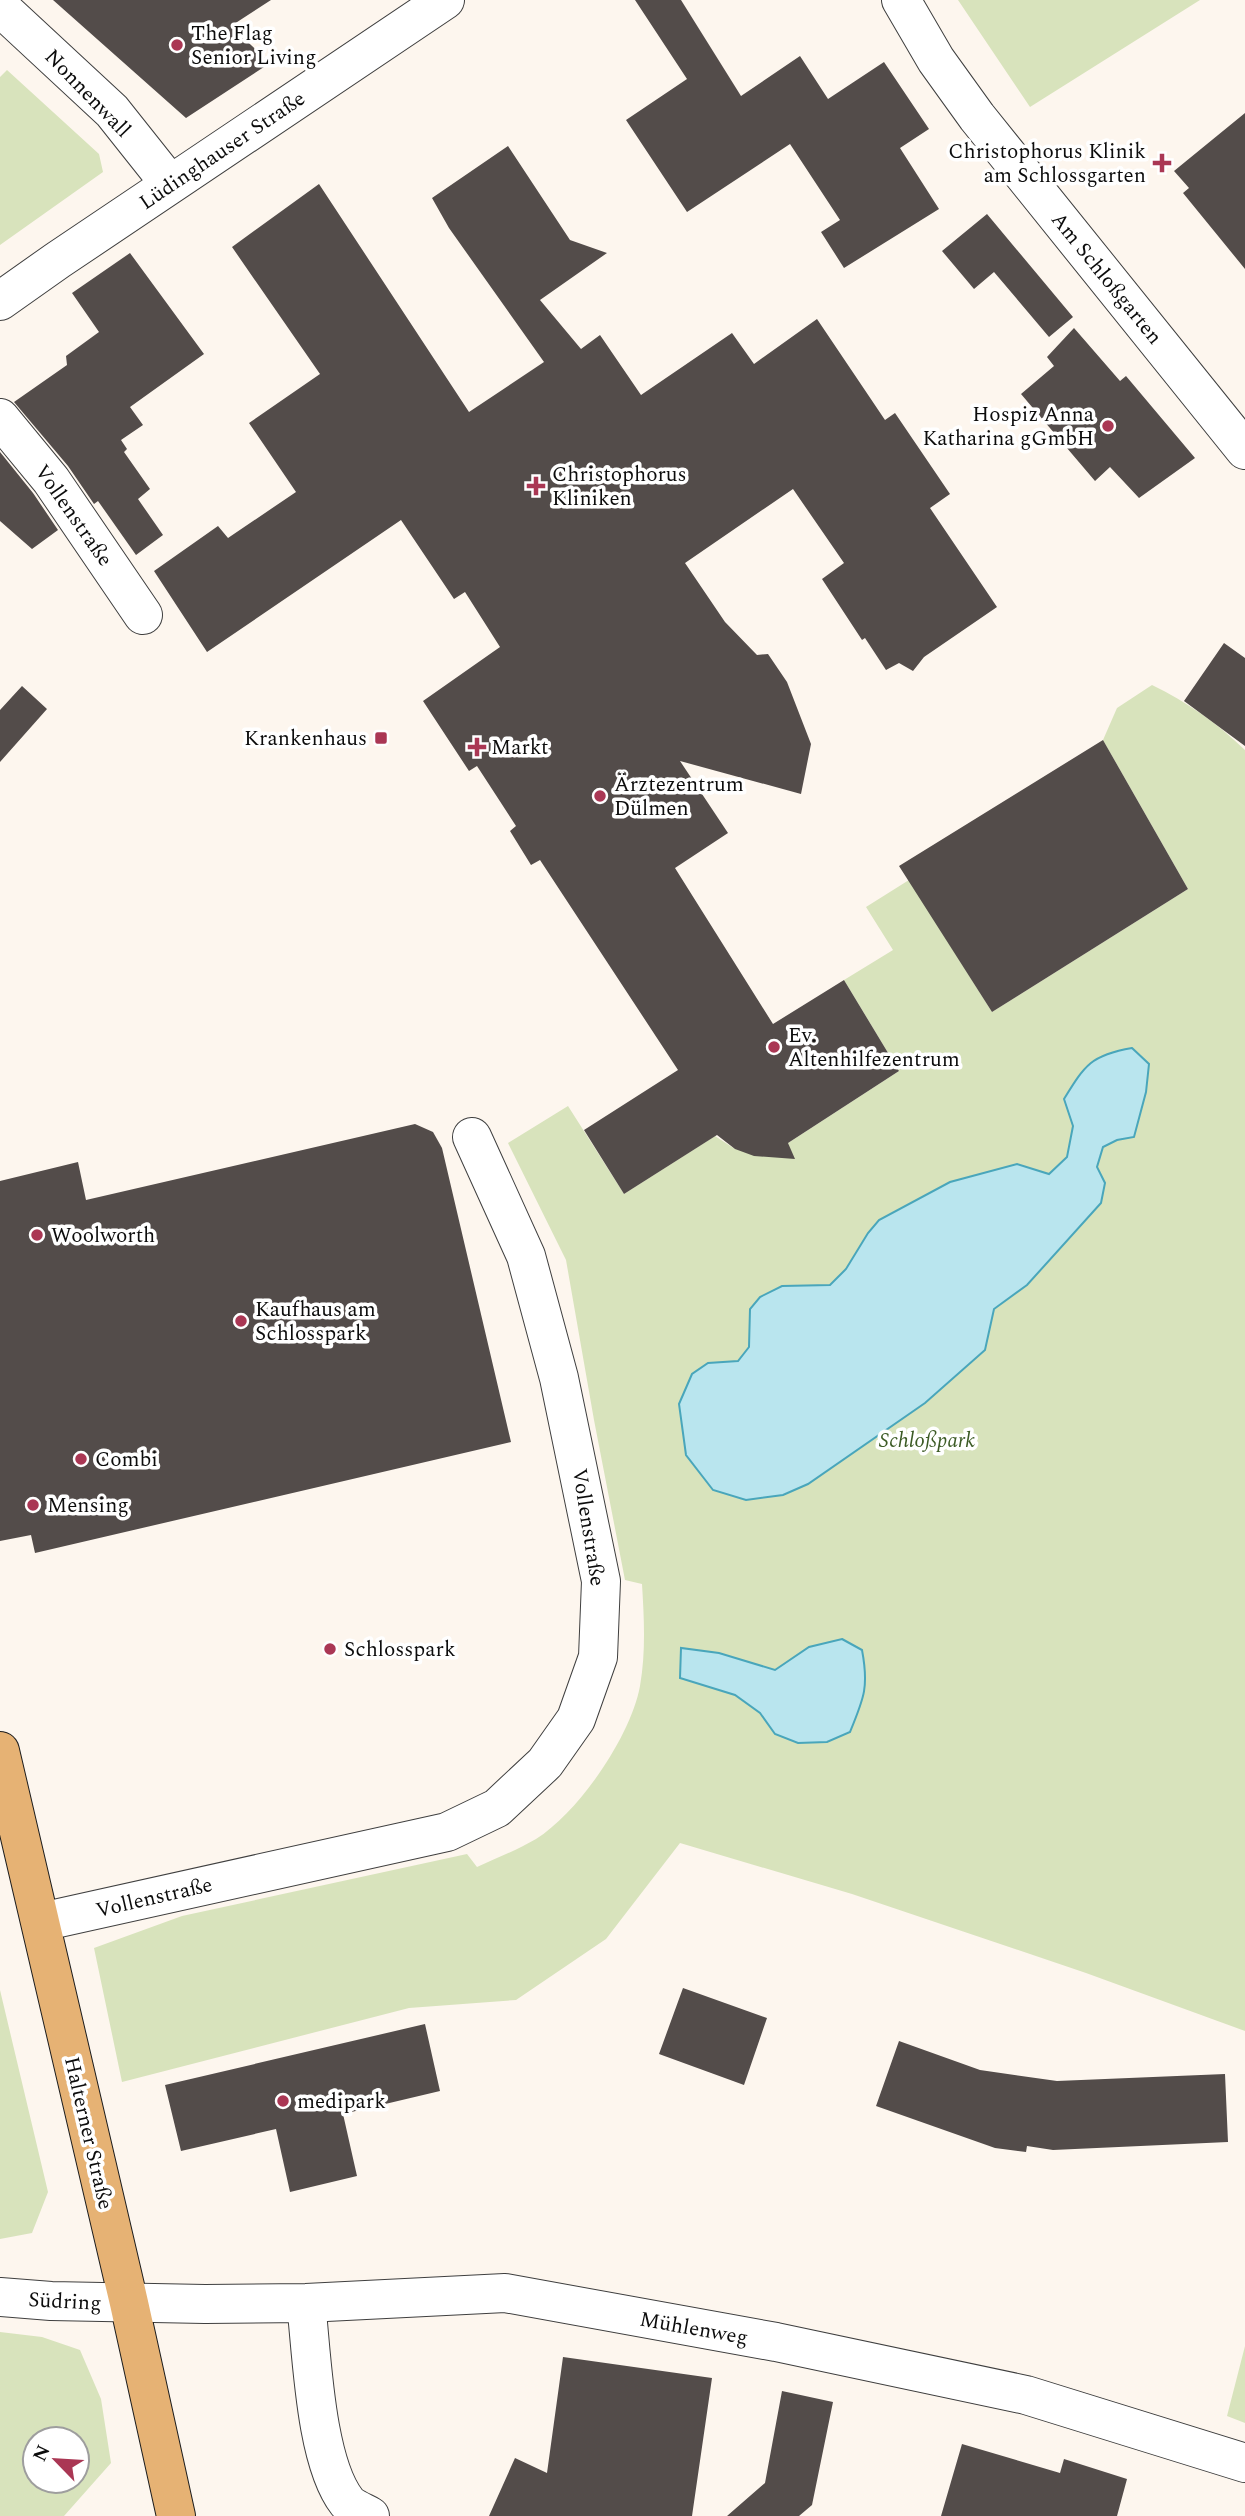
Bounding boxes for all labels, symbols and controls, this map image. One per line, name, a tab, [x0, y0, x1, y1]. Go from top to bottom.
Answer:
place label: The Flag Senior Living	[191, 18, 316, 74]
marker: The Flag Senior Living	[169, 37, 185, 53]
street label: Nonnenwall	[36, 42, 138, 145]
street label: Lüdinghauser Straße	[133, 83, 312, 218]
place label: Christophorus Klinik am Schlossgarten	[948, 136, 1146, 192]
marker: Christophorus Klinik am Schlossgarten	[1152, 153, 1172, 173]
street label: Am Schloßgarten	[1043, 205, 1170, 352]
place label: Hospiz Anna Katharina gGmbH	[922, 399, 1095, 455]
marker: Hospiz Anna Katharina gGmbH	[1100, 418, 1116, 434]
street label: Vollenstraße	[26, 458, 120, 573]
place label: Christophorus Kliniken	[552, 459, 687, 515]
marker: Christophorus Kliniken	[526, 476, 546, 496]
place label: Krankenhaus	[244, 723, 367, 755]
marker: Krankenhaus	[373, 730, 389, 746]
place label: Markt	[491, 732, 548, 764]
marker: Markt	[469, 739, 485, 755]
place label: Ärztezentrum Dülmen	[614, 769, 744, 825]
marker: Ärztezentrum Dülmen	[592, 788, 608, 804]
place label: Ev. Altenhilfezentrum	[788, 1020, 960, 1076]
marker: Ev. Altenhilfezentrum	[766, 1039, 782, 1055]
place label: Woolworth	[51, 1220, 155, 1252]
marker: Woolworth	[29, 1227, 45, 1243]
place label: Kaufhaus am Schlosspark	[255, 1294, 376, 1350]
marker: Kaufhaus am Schlosspark	[233, 1313, 249, 1329]
park label: Schloßpark	[879, 1425, 975, 1457]
place label: Combi	[95, 1444, 158, 1476]
marker: Combi	[73, 1451, 89, 1467]
street label: Vollenstraße	[563, 1466, 613, 1588]
place label: Mensing	[47, 1490, 129, 1522]
marker: Mensing	[25, 1497, 41, 1513]
place label: Schlosspark	[344, 1634, 456, 1666]
marker: Schlosspark	[322, 1641, 338, 1657]
street label: Vollenstraße	[93, 1869, 216, 1927]
street label: Halterner Straße	[55, 2054, 121, 2213]
place label: medipark	[297, 2086, 386, 2118]
marker: medipark	[275, 2093, 291, 2109]
street label: Südring	[28, 2284, 102, 2320]
street label: Mühlenweg	[637, 2304, 751, 2354]
north arrow	[21, 2425, 91, 2495]
text: N	[26, 2440, 58, 2467]

